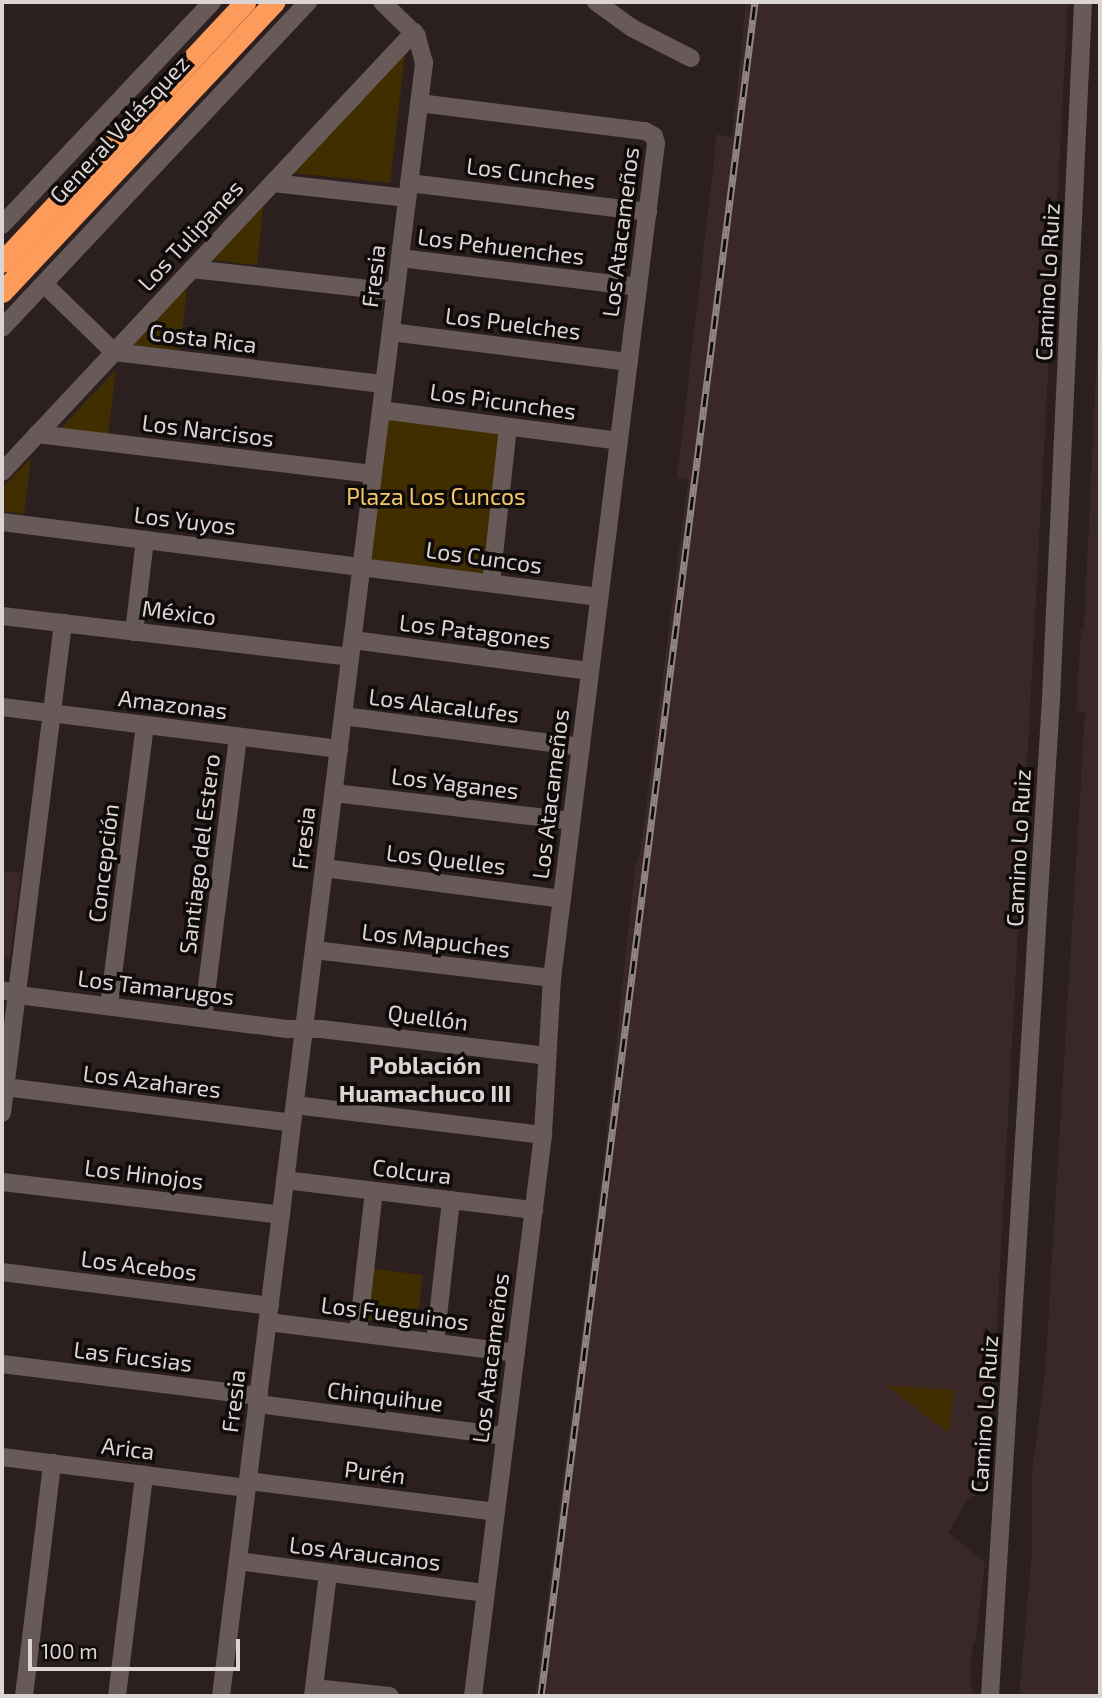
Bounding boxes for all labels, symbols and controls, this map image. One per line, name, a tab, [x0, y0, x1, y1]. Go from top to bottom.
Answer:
street label: General Velásquez	[43, 49, 195, 209]
street label: Los Atacameños	[596, 145, 644, 319]
street label: Los Cunches	[465, 151, 597, 195]
street label: Los Tulipanes	[131, 174, 249, 296]
street label: Camino Lo Ruiz	[1029, 202, 1065, 362]
street label: Los Pehuenches	[416, 222, 586, 270]
street label: Fresia	[355, 243, 391, 309]
street label: Los Puelches	[444, 301, 582, 345]
street label: Costa Rica	[148, 318, 258, 358]
street label: Los Picunches	[428, 377, 578, 425]
street label: Los Narcisos	[140, 408, 276, 452]
park label: Plaza Los Cuncos	[346, 482, 526, 510]
street label: Los Yuyos	[132, 500, 238, 540]
street label: Los Cuncos	[424, 535, 544, 579]
street label: México	[140, 594, 218, 630]
street label: Los Patagones	[398, 608, 552, 654]
street label: Los Alacalufes	[367, 682, 521, 728]
street label: Amazonas	[117, 684, 229, 724]
street label: Los Atacameños	[526, 707, 574, 881]
street label: Santiago del Estero	[173, 752, 225, 956]
street label: Los Yaganes	[389, 761, 521, 805]
street label: Camino Lo Ruiz	[1000, 768, 1036, 928]
street label: Concepción	[82, 802, 124, 924]
street label: Fresia	[285, 805, 321, 871]
street label: Los Quelles	[385, 838, 507, 880]
street label: Los Mapuches	[360, 917, 512, 963]
street label: Los Tamarugos	[76, 964, 236, 1010]
street label: Quellón	[386, 998, 470, 1036]
district label: Población Huamachuco III	[339, 1051, 511, 1107]
street label: Los Azahares	[81, 1059, 223, 1103]
street label: Colcura	[371, 1152, 453, 1190]
street label: Los Hinojos	[83, 1153, 205, 1195]
street label: Los Acebos	[79, 1244, 199, 1286]
street label: Los Atacameños	[466, 1271, 514, 1445]
street label: Los Fueguinos	[319, 1290, 471, 1336]
street label: Camino Lo Ruiz	[965, 1334, 1003, 1494]
street label: Las Fucsias	[72, 1335, 194, 1377]
street label: Fresia	[215, 1368, 251, 1434]
street label: Chinquihue	[326, 1375, 444, 1417]
street label: Arica	[100, 1431, 156, 1465]
street label: Purén	[343, 1455, 407, 1489]
street label: Los Araucanos	[287, 1530, 443, 1576]
scale bar	[32, 1624, 243, 1668]
text: 100 m	[41, 1638, 98, 1663]

